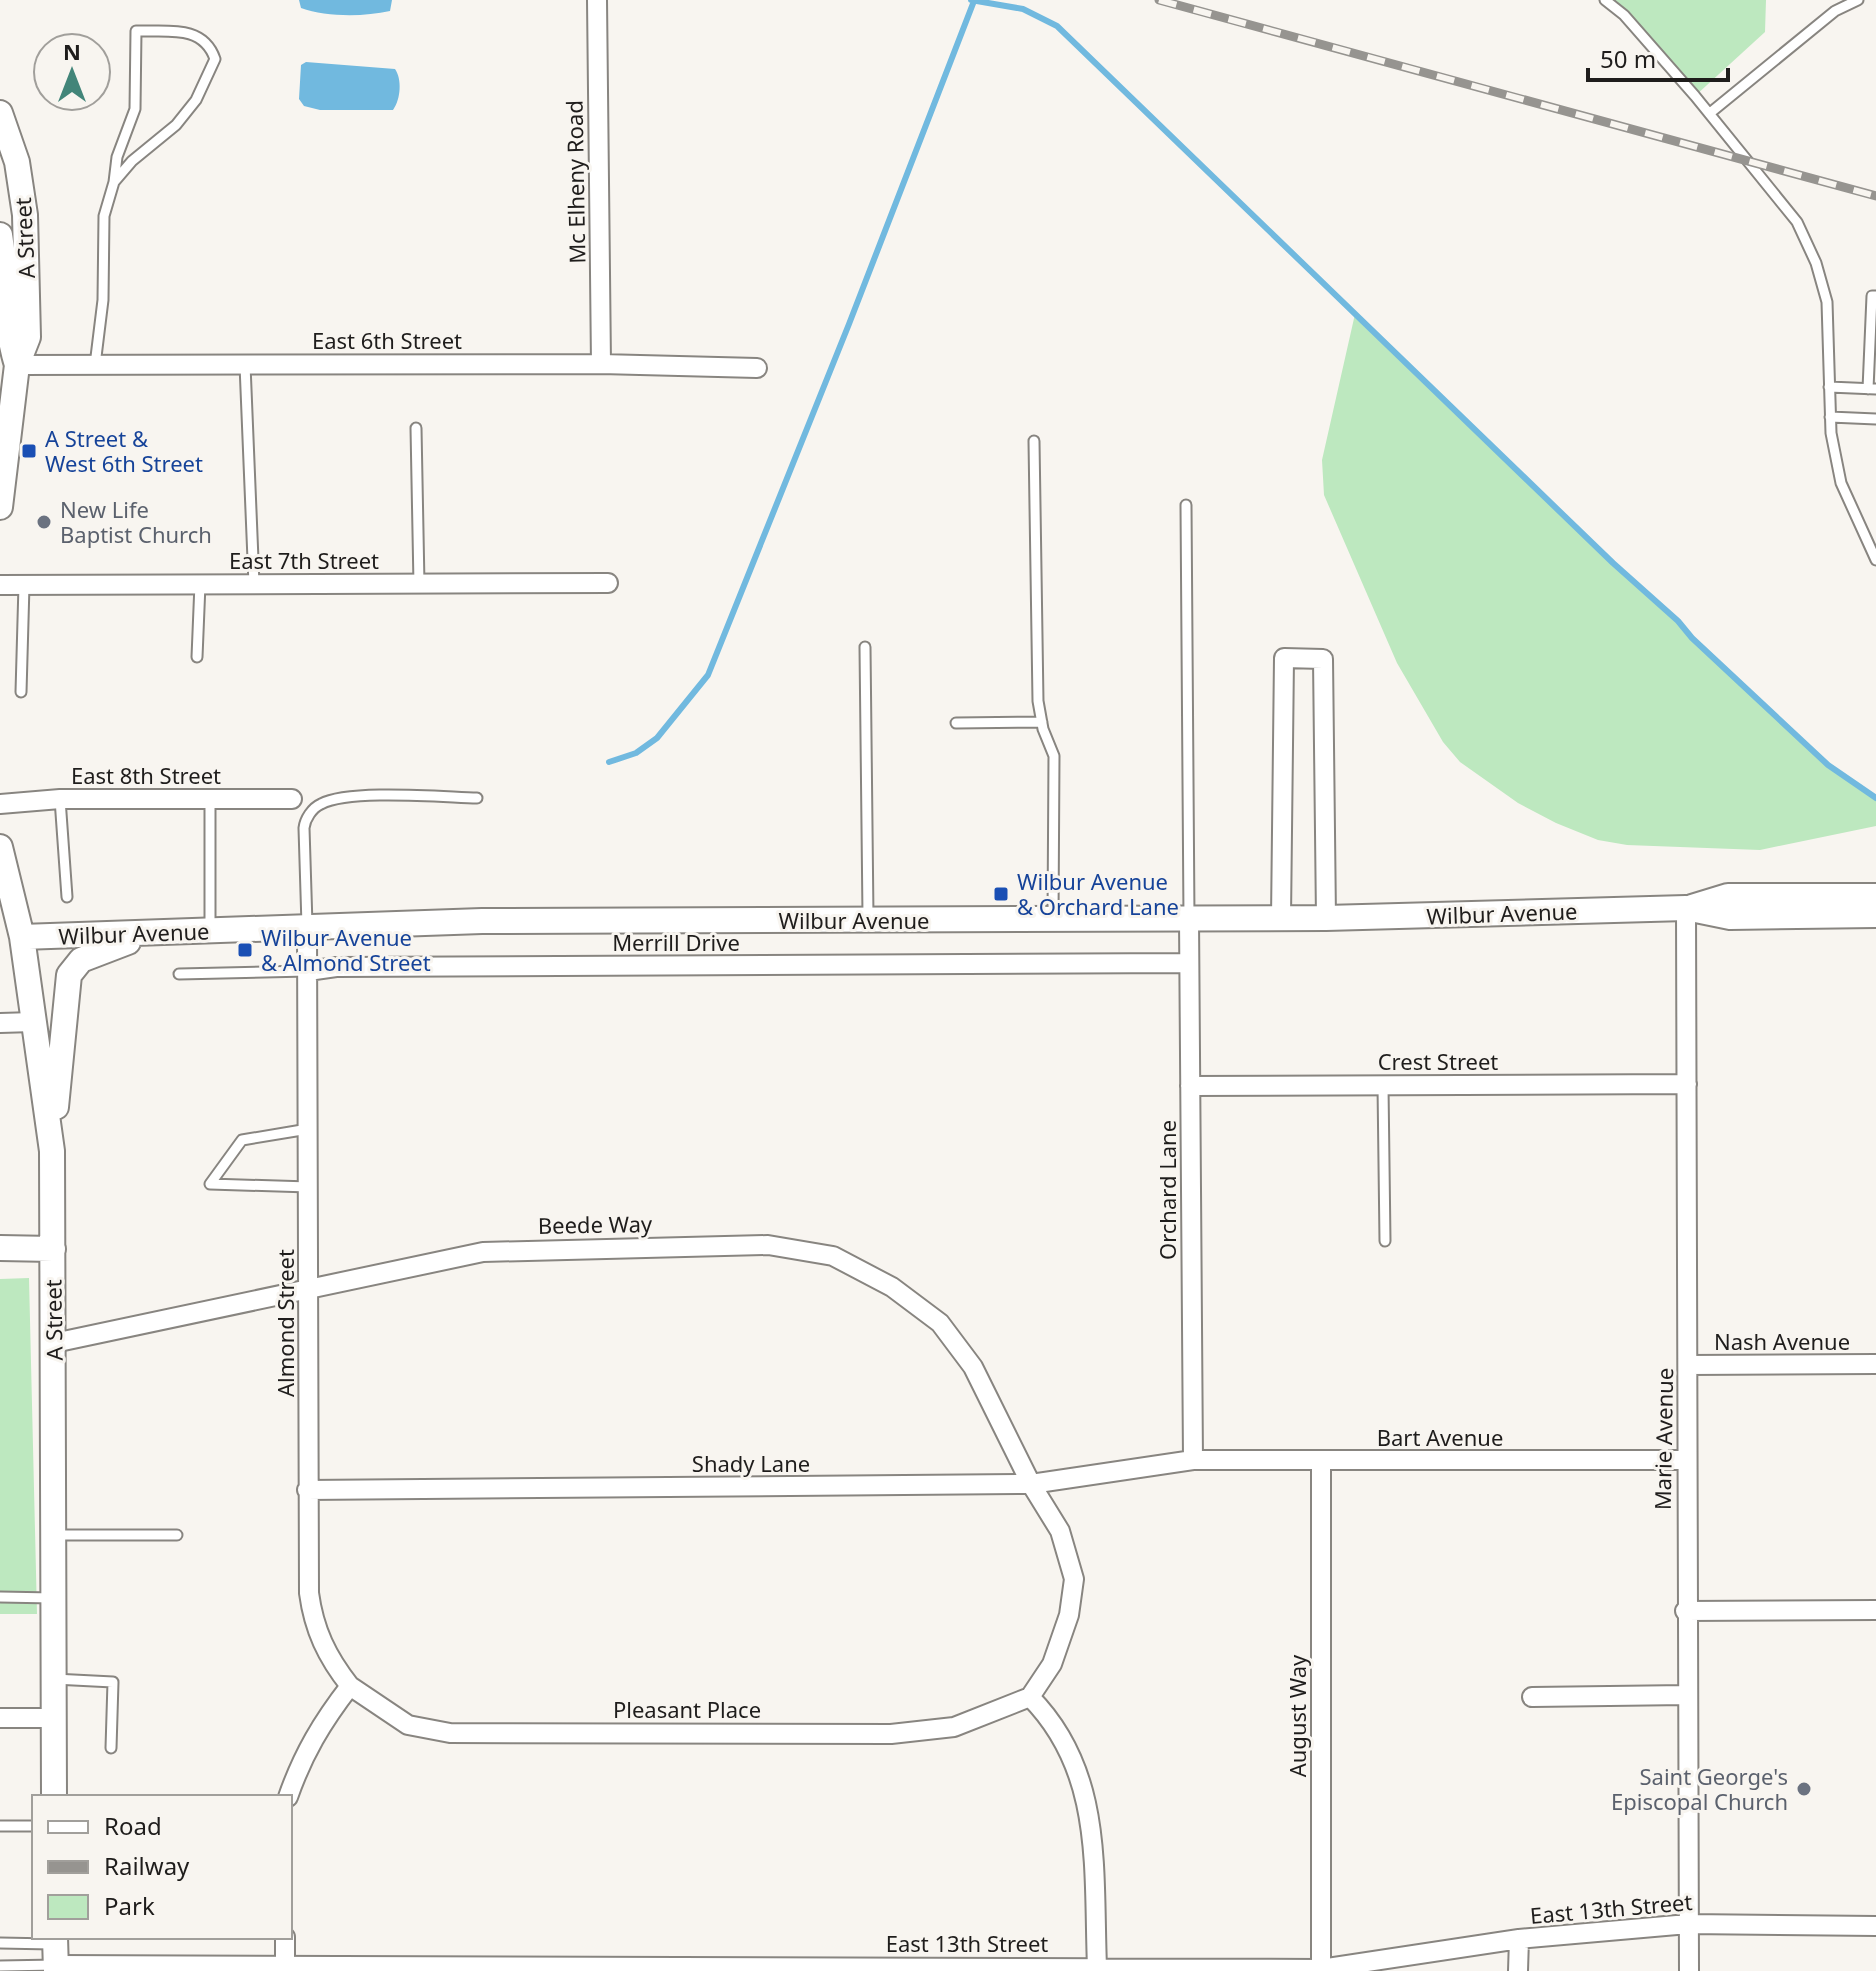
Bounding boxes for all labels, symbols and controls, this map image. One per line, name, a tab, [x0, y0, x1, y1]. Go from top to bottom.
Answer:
north arrow	[32, 32, 112, 112]
scale bar	[1588, 32, 1728, 82]
text: N	[63, 36, 81, 66]
text: 50 m	[1600, 42, 1656, 75]
street label: Mc Elheny Road	[559, 100, 591, 264]
street label: A Street	[7, 197, 41, 279]
street label: East 6th Street	[312, 325, 462, 355]
place label: A Street & West 6th Street	[45, 423, 203, 478]
marker: A Street & West 6th Street	[20, 442, 38, 460]
place label: New Life Baptist Church	[60, 494, 212, 549]
marker: New Life Baptist Church	[35, 513, 53, 531]
street label: East 7th Street	[229, 545, 379, 575]
street label: East 8th Street	[71, 760, 221, 790]
place label: Wilbur Avenue & Orchard Lane	[1017, 866, 1179, 921]
marker: Wilbur Avenue & Orchard Lane	[992, 885, 1010, 903]
street label: Wilbur Avenue	[1426, 895, 1578, 931]
street label: Wilbur Avenue	[779, 905, 930, 935]
street label: Wilbur Avenue	[58, 915, 210, 951]
place label: Wilbur Avenue & Almond Street	[261, 922, 431, 977]
street label: Merrill Drive	[612, 927, 740, 957]
marker: Wilbur Avenue & Almond Street	[236, 941, 254, 959]
street label: Crest Street	[1378, 1046, 1498, 1076]
street label: Orchard Lane	[1152, 1120, 1182, 1260]
street label: Beede Way	[538, 1208, 653, 1240]
street label: Almond Street	[270, 1249, 300, 1397]
street label: A Street	[37, 1279, 69, 1361]
street label: Nash Avenue	[1714, 1326, 1850, 1356]
street label: Marie Avenue	[1647, 1368, 1679, 1510]
street label: Bart Avenue	[1377, 1422, 1503, 1452]
street label: Shady Lane	[692, 1448, 810, 1478]
street label: August Way	[1282, 1654, 1312, 1777]
street label: Pleasant Place	[613, 1694, 761, 1724]
place label: Saint George's Episcopal Church	[1611, 1761, 1788, 1816]
marker: Saint George's Episcopal Church	[1795, 1780, 1813, 1798]
legend	[32, 1795, 292, 1939]
text: Road	[104, 1809, 162, 1842]
text: Railway	[104, 1849, 190, 1882]
street label: East 13th Street	[1529, 1886, 1693, 1930]
text: Park	[104, 1889, 155, 1922]
street label: East 13th Street	[886, 1928, 1048, 1958]

